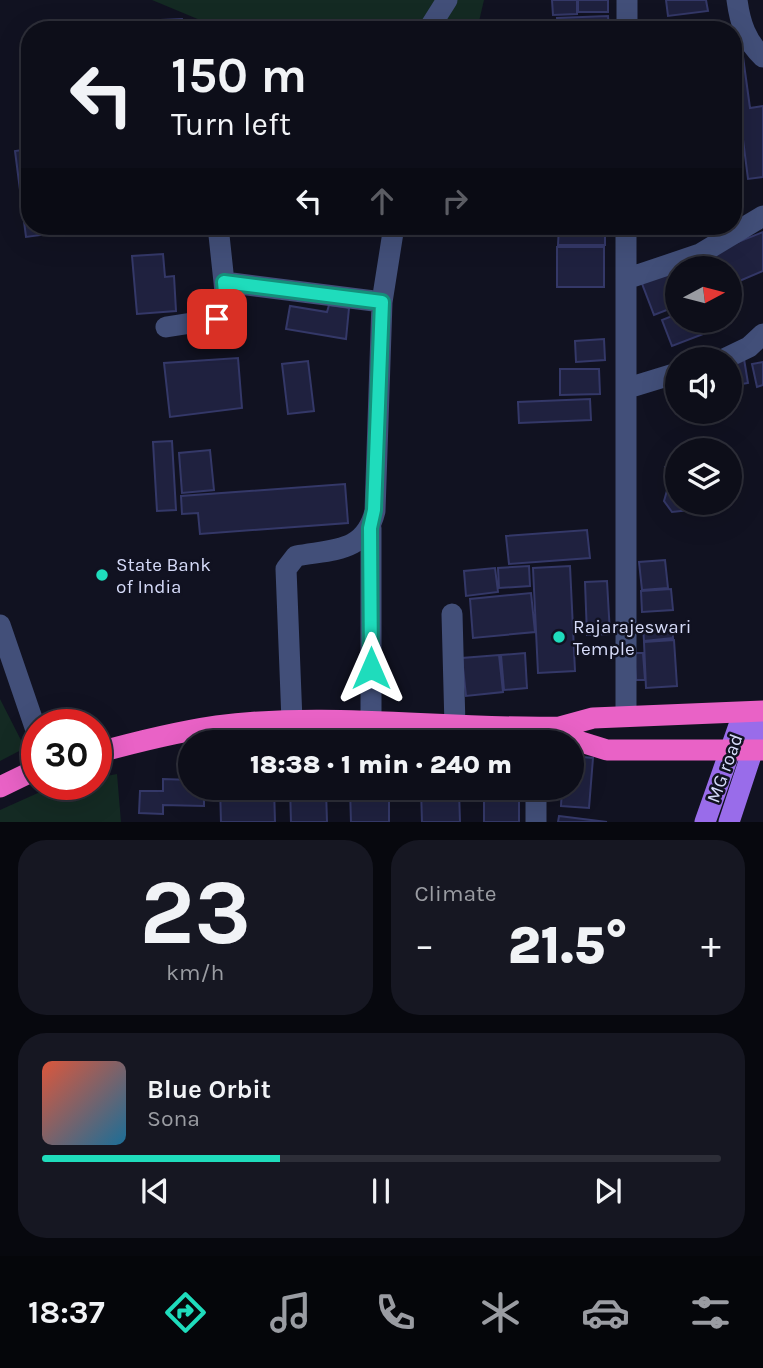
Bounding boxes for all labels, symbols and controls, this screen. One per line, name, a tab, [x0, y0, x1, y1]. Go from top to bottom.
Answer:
text: 150 m	[171, 47, 307, 104]
icon: left	[56, 49, 147, 140]
text: Turn left	[171, 106, 291, 143]
icon: left	[290, 182, 328, 220]
icon: ahead	[363, 182, 401, 220]
icon: right	[436, 182, 474, 220]
north arrow	[665, 256, 742, 332]
map controls	[665, 256, 742, 515]
pin	[187, 289, 247, 349]
icon: arrive	[198, 300, 236, 338]
button: sound	[665, 347, 742, 424]
button: layers	[665, 438, 742, 515]
place label: State Bank of India	[116, 554, 211, 598]
marker: State Bank of India	[94, 567, 110, 583]
place label: Rajarajeswari Temple	[573, 616, 691, 660]
marker: Rajarajeswari Temple	[551, 629, 567, 645]
position arrow	[334, 631, 408, 705]
speed limit sign: 30	[21, 709, 112, 800]
street label: MG road	[702, 731, 748, 806]
text: 18:38 · 1 min · 240 m	[250, 749, 512, 780]
text: 23	[139, 860, 251, 966]
text: Climate	[415, 880, 497, 907]
text: 21.5°	[508, 915, 628, 976]
text: −	[415, 923, 434, 968]
text: +	[701, 923, 721, 968]
text: km/h	[166, 959, 224, 986]
text: Blue Orbit	[147, 1074, 271, 1105]
text: Sona	[147, 1105, 200, 1132]
icon: previous	[136, 1172, 174, 1210]
icon: pause	[362, 1172, 400, 1210]
icon: next	[589, 1172, 627, 1210]
icon: directions	[161, 1288, 210, 1337]
icon: music	[266, 1288, 315, 1337]
icon: phone	[371, 1288, 420, 1337]
icon: climate	[476, 1288, 525, 1337]
icon: car	[581, 1288, 630, 1337]
icon: filters	[686, 1288, 735, 1337]
text: 18:37	[28, 1294, 105, 1331]

